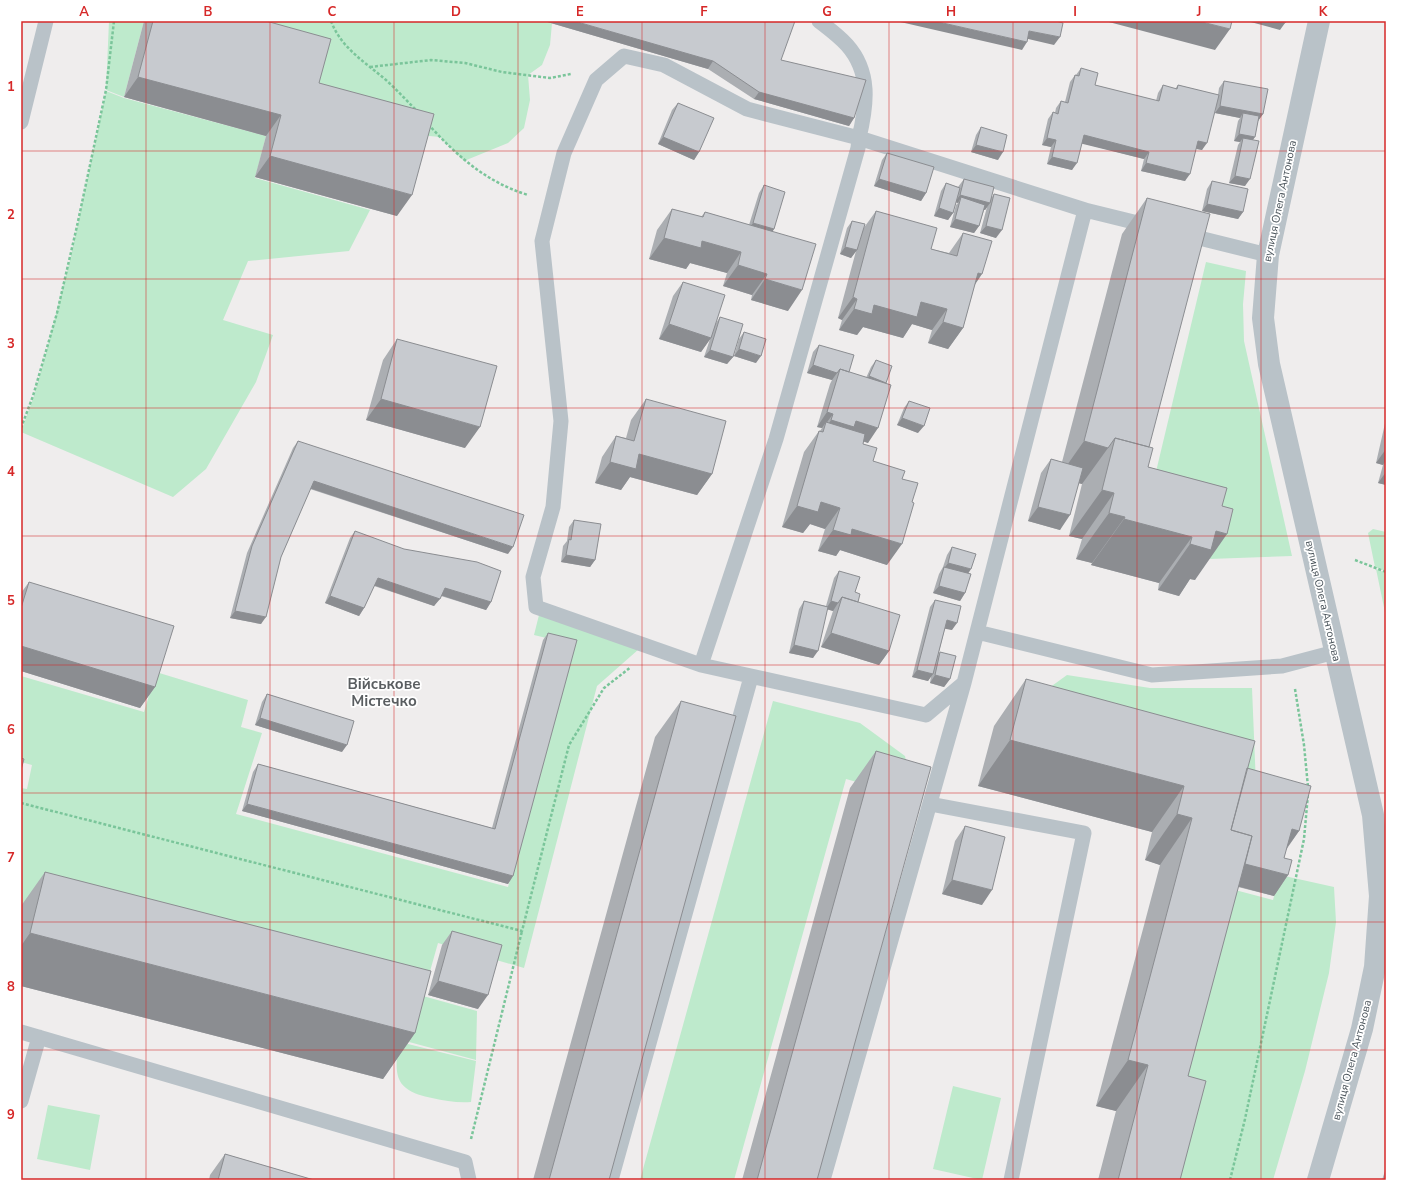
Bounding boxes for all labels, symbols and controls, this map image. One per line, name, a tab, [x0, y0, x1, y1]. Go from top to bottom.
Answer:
text: A	[79, 3, 89, 21]
text: B	[204, 3, 213, 21]
text: C	[328, 3, 337, 21]
text: D	[451, 3, 461, 21]
text: E	[576, 3, 584, 21]
text: F	[700, 3, 708, 21]
text: G	[822, 3, 832, 21]
text: H	[946, 3, 956, 21]
text: I	[1073, 3, 1077, 21]
text: J	[1196, 3, 1201, 21]
text: K	[1319, 3, 1328, 21]
text: 1	[7, 78, 15, 96]
street label: вулиця Олега Антонова	[1260, 139, 1300, 263]
text: 2	[7, 206, 15, 224]
text: 3	[7, 335, 15, 353]
text: 4	[7, 463, 15, 481]
street label: вулиця Олега Антонова	[1302, 539, 1344, 663]
text: 5	[7, 592, 15, 610]
district label: Військове Містечко	[347, 674, 421, 711]
text: 6	[7, 721, 15, 739]
text: 7	[7, 849, 15, 867]
text: 8	[7, 978, 15, 996]
street label: вулиця Олега Антонова	[1329, 998, 1375, 1122]
text: 9	[7, 1106, 15, 1124]

